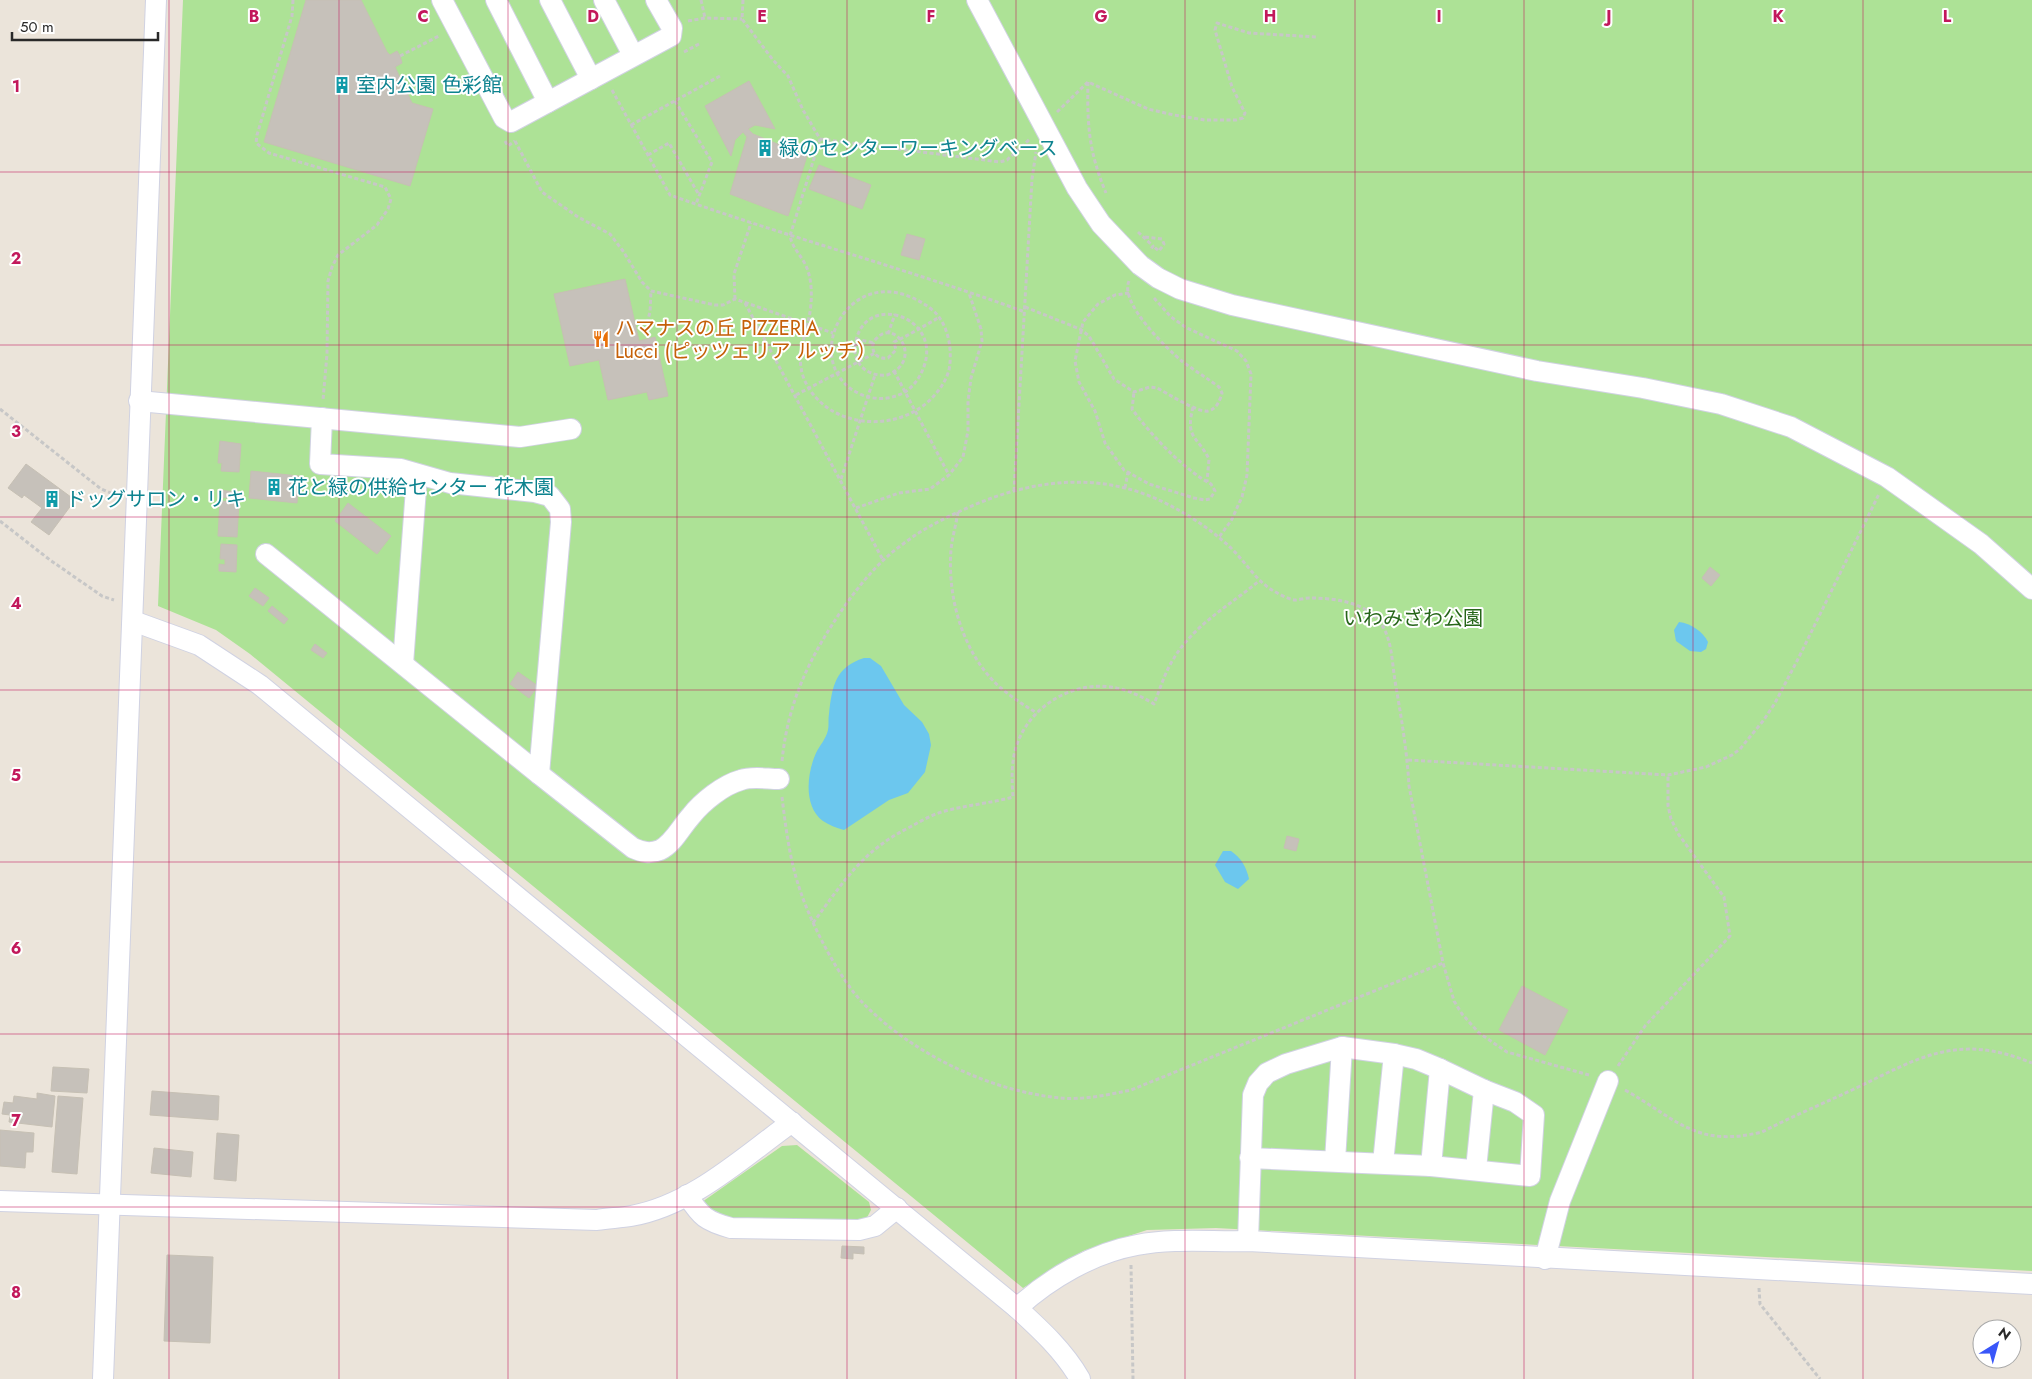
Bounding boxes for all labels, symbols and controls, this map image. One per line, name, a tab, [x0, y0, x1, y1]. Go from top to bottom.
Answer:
text: B	[249, 5, 259, 28]
text: C	[417, 5, 429, 28]
text: D	[587, 5, 599, 28]
text: E	[757, 5, 767, 28]
text: F	[927, 5, 935, 28]
text: G	[1094, 5, 1108, 28]
text: H	[1264, 5, 1276, 28]
text: I	[1436, 5, 1442, 28]
text: J	[1603, 5, 1612, 28]
text: K	[1772, 5, 1784, 28]
text: L	[1943, 5, 1952, 28]
scale bar	[12, 10, 159, 42]
text: 50 m	[20, 16, 54, 38]
place label: 室内公園 色彩館	[356, 71, 502, 100]
text: 1	[12, 75, 20, 98]
building icon: 室内公園 色彩館	[332, 75, 352, 95]
place label: 緑のセンターワーキングベース	[779, 134, 1057, 163]
building icon: 緑のセンターワーキングベース	[755, 138, 775, 158]
text: 2	[11, 247, 21, 270]
place label: ハマナスの丘 PIZZERIA Lucci (ピッツェリア ルッチ）	[615, 314, 877, 366]
restaurant icon: ハマナスの丘 PIZZERIA Lucci (ピッツェリア ルッチ）	[591, 329, 611, 349]
text: 3	[11, 420, 21, 443]
place label: 花と緑の供給センター 花木園	[288, 473, 554, 502]
building icon: 花と緑の供給センター 花木園	[264, 477, 284, 497]
place label: ドッグサロン・リキ	[66, 485, 246, 514]
building icon: ドッグサロン・リキ	[42, 489, 62, 509]
text: 4	[10, 592, 22, 615]
park label: いわみざわ公園	[1343, 604, 1483, 633]
text: 5	[11, 764, 21, 787]
text: 6	[11, 937, 21, 960]
text: 7	[11, 1109, 21, 1132]
text: 8	[11, 1281, 21, 1304]
north arrow	[1972, 1319, 2022, 1369]
text: N	[1994, 1322, 2015, 1345]

